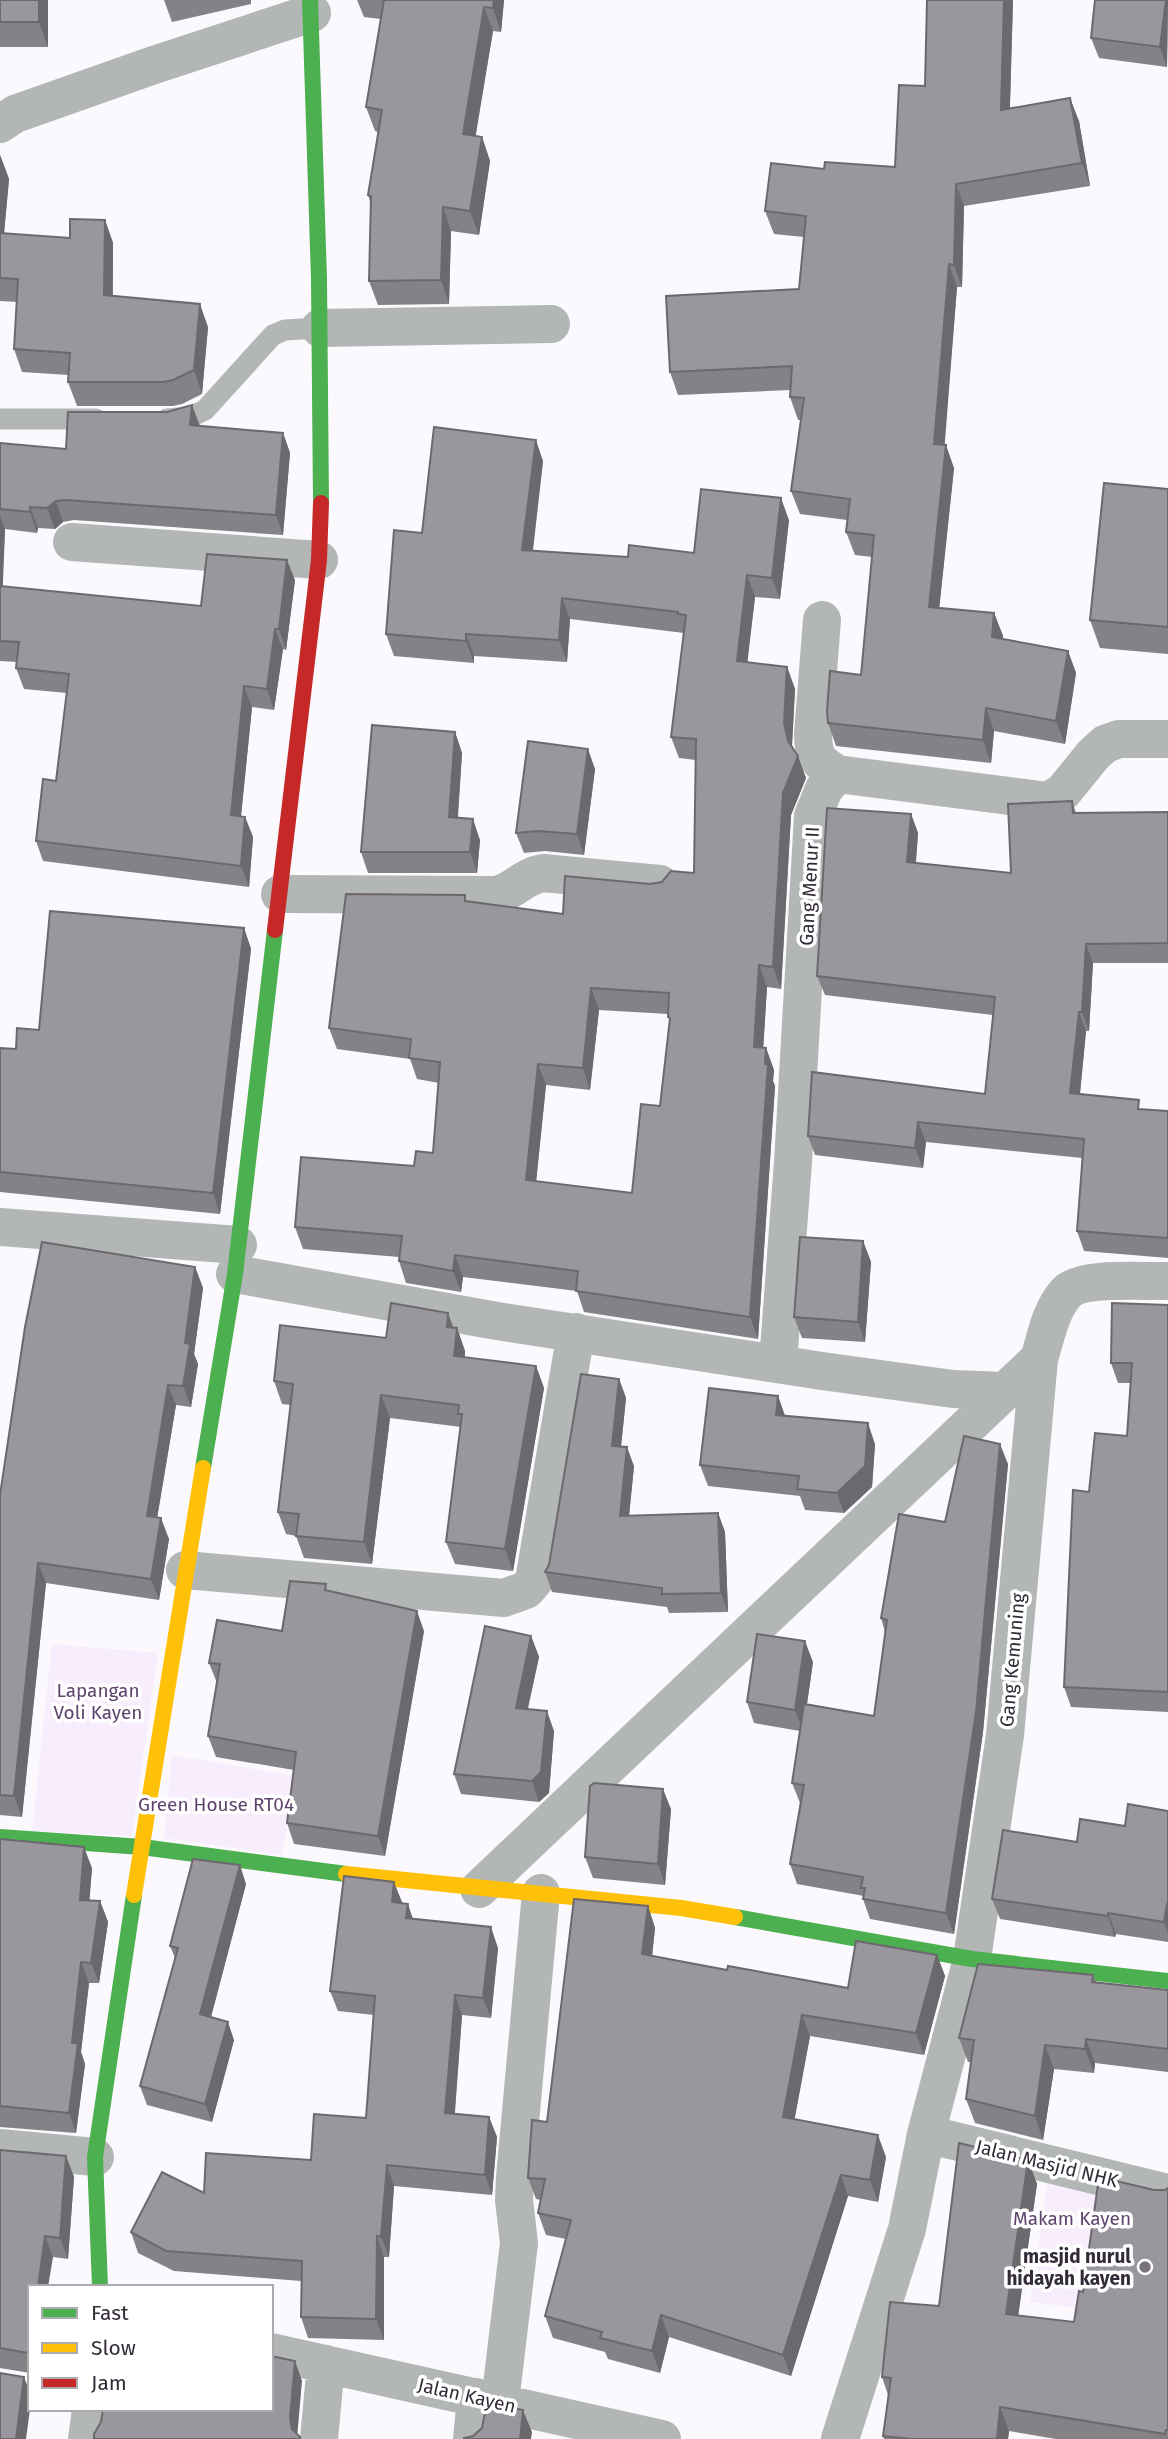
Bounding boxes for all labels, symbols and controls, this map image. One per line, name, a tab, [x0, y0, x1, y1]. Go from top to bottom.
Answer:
street label: Gang Menur II	[795, 826, 824, 946]
street label: Gang Kemuning	[995, 1592, 1030, 1728]
park label: Lapangan Voli Kayen	[53, 1679, 143, 1724]
park label: Green House RT04	[138, 1793, 294, 1816]
street label: Jalan Masjid NHK	[973, 2135, 1121, 2192]
park label: Makam Kayen	[1013, 2207, 1131, 2230]
place label: masjid nurul hidayah kayen	[1006, 2245, 1131, 2290]
marker: masjid nurul hidayah kayen	[1137, 2259, 1153, 2275]
legend	[28, 2285, 273, 2411]
text: Fast	[91, 2300, 129, 2326]
text: Slow	[91, 2335, 136, 2361]
text: Jam	[91, 2370, 127, 2396]
street label: Jalan Kayen	[416, 2373, 518, 2418]

